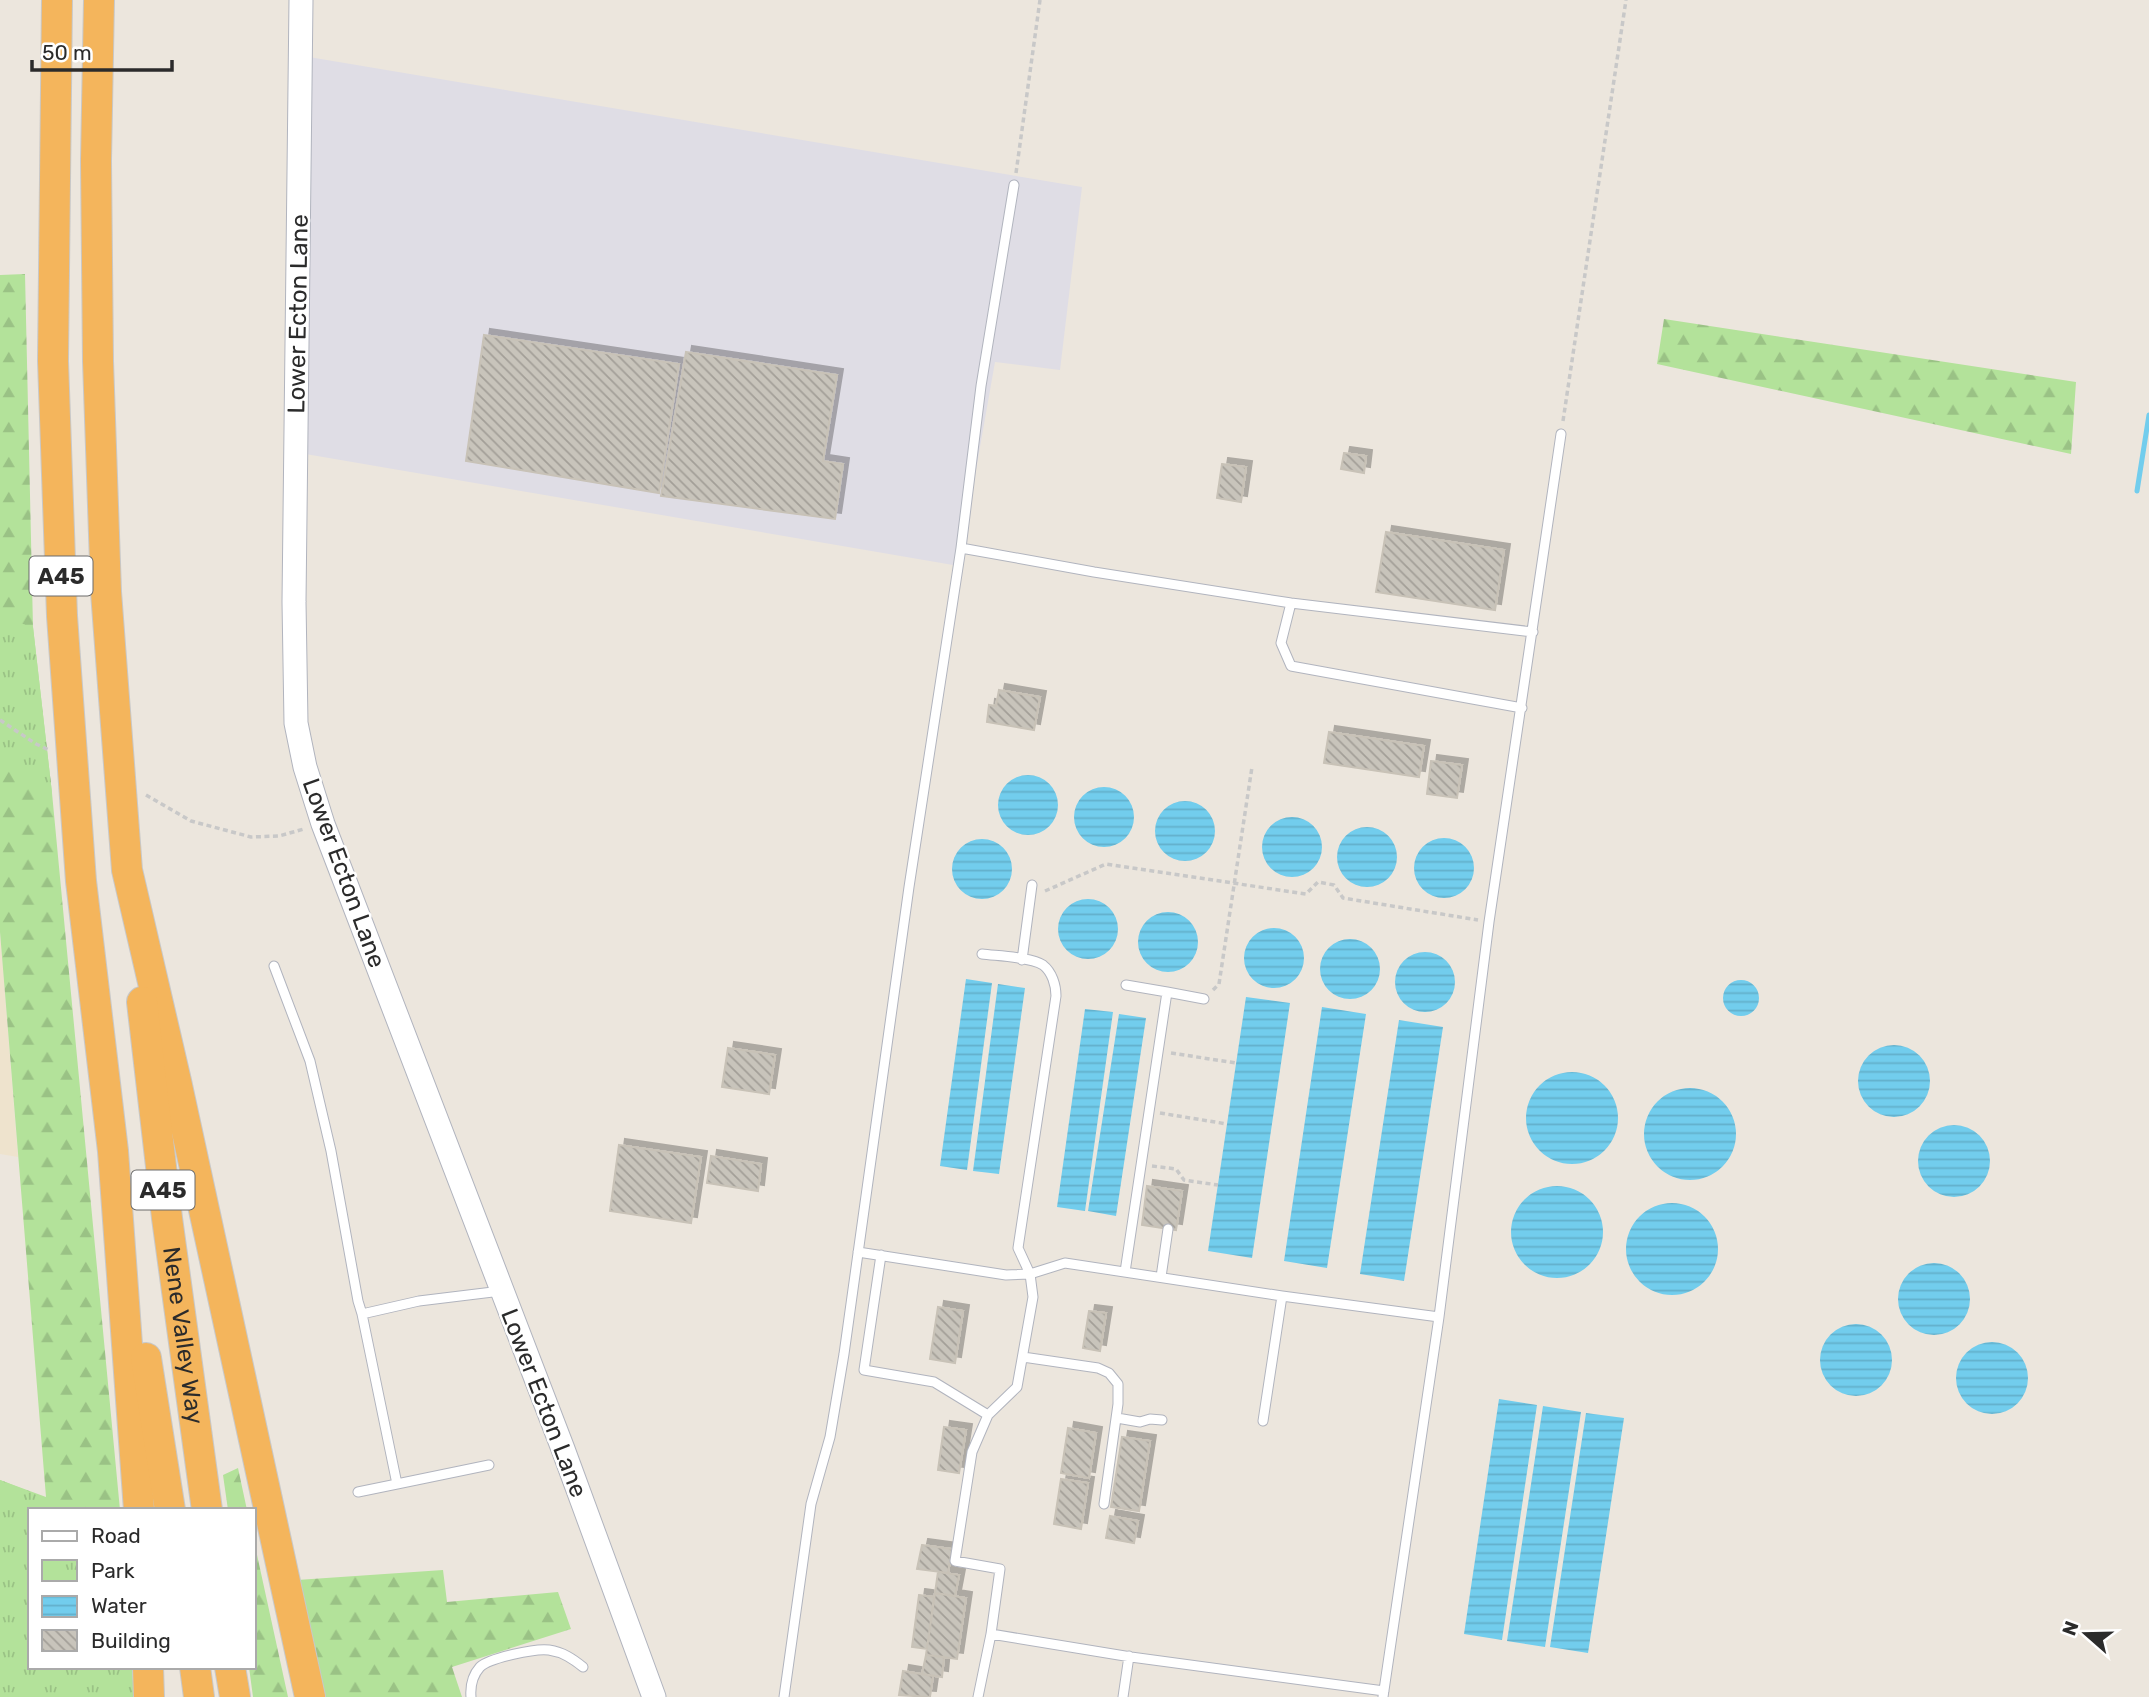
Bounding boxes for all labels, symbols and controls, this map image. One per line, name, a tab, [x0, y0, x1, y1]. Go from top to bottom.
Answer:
scale bar	[32, 28, 172, 72]
text: 50 m	[42, 40, 92, 65]
street label: Lower Ecton Lane	[282, 214, 314, 414]
road number: A45	[29, 556, 92, 596]
street label: Lower Ecton Lane	[297, 774, 391, 972]
road number: A45	[132, 1170, 194, 1210]
street label: Nene Valley Way	[157, 1245, 209, 1426]
street label: Lower Ecton Lane	[495, 1305, 593, 1501]
legend	[28, 1508, 256, 1669]
text: Road	[91, 1523, 141, 1548]
text: Park	[91, 1558, 135, 1583]
text: Water	[91, 1593, 147, 1618]
north arrow	[2051, 1599, 2121, 1669]
text: N	[2057, 1618, 2084, 1639]
text: Building	[91, 1628, 171, 1653]

